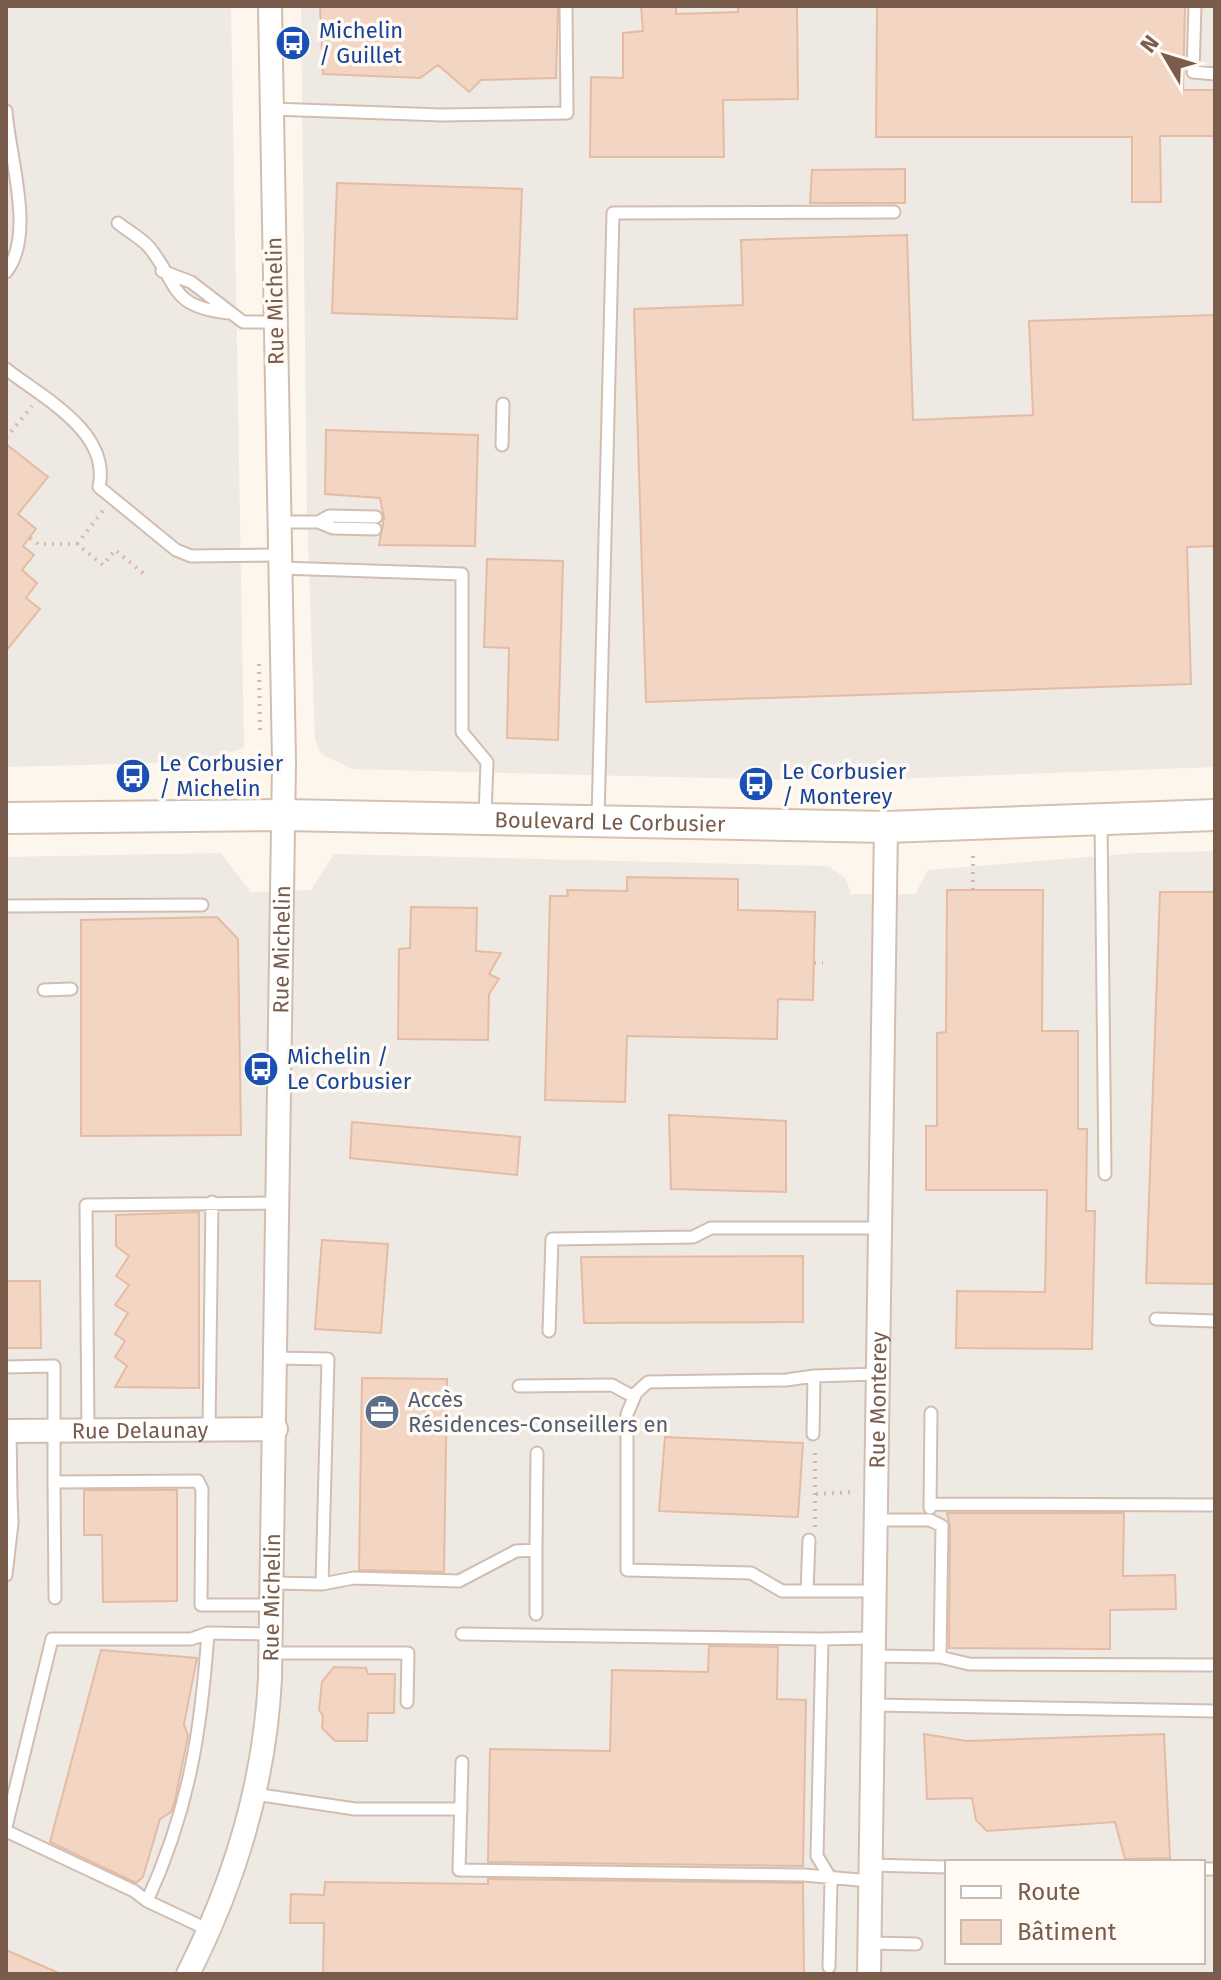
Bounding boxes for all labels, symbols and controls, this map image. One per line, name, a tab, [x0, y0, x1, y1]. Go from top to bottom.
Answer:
north arrow	[1125, 16, 1205, 96]
place label: Michelin / Guillet	[319, 17, 403, 69]
bus stop icon: Michelin / Guillet	[274, 24, 312, 62]
text: N	[1135, 30, 1165, 58]
street label: Rue Michelin	[260, 237, 290, 365]
place label: Le Corbusier / Michelin	[159, 750, 284, 802]
bus stop icon: Le Corbusier / Michelin	[114, 757, 152, 795]
place label: Le Corbusier / Monterey	[782, 758, 907, 810]
bus stop icon: Le Corbusier / Monterey	[737, 765, 775, 803]
street label: Boulevard Le Corbusier	[494, 806, 726, 837]
street label: Rue Michelin	[267, 885, 296, 1014]
place label: Michelin / Le Corbusier	[287, 1043, 412, 1095]
bus stop icon: Michelin / Le Corbusier	[242, 1050, 280, 1088]
street label: Rue Monterey	[863, 1331, 892, 1469]
place label: Accès Résidences-Conseillers en	[408, 1386, 668, 1438]
office icon: Accès Résidences-Conseillers en	[363, 1393, 401, 1431]
street label: Rue Delaunay	[72, 1416, 209, 1444]
street label: Rue Michelin	[257, 1533, 286, 1662]
legend	[945, 1860, 1205, 1964]
text: Route	[1017, 1878, 1081, 1906]
text: Bâtiment	[1017, 1918, 1117, 1946]

